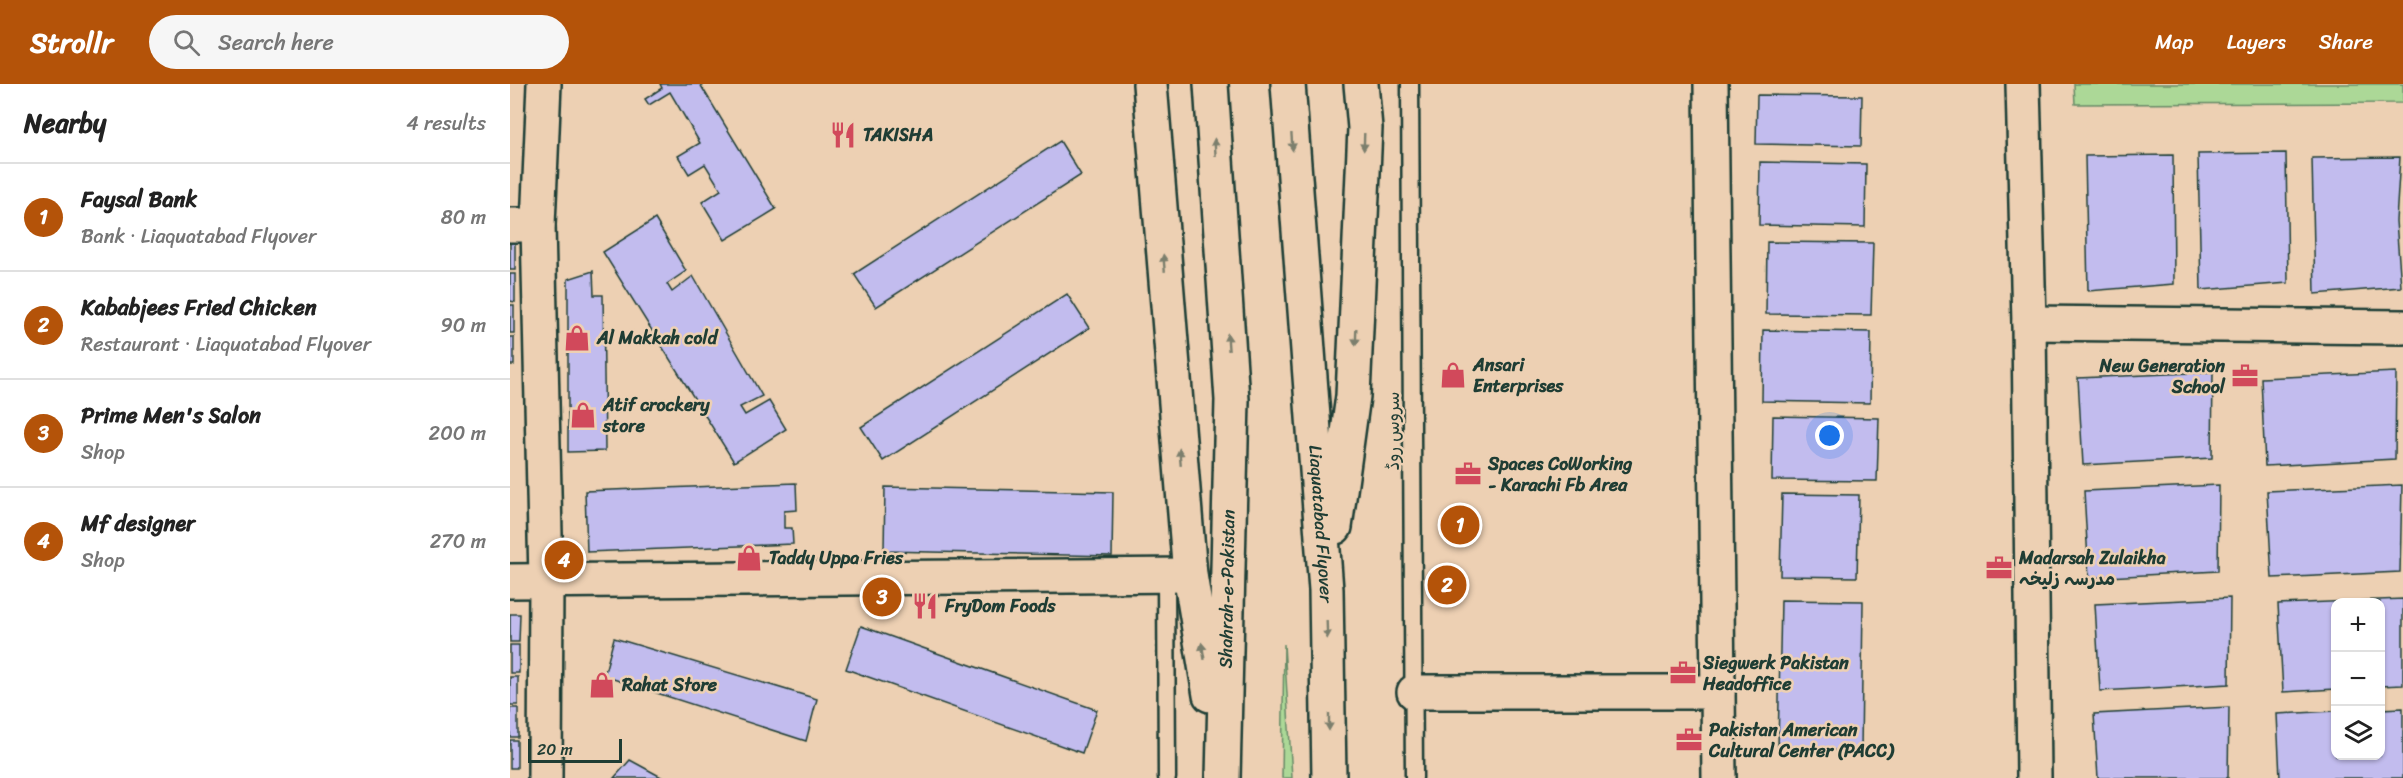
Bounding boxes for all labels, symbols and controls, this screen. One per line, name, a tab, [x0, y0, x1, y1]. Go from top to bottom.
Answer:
search box	[149, 15, 569, 69]
text: Strollr	[30, 18, 113, 67]
text: Search here	[218, 23, 334, 62]
text: Map	[2155, 23, 2194, 61]
text: Layers	[2227, 23, 2286, 61]
text: Share	[2319, 23, 2373, 61]
icon: search	[170, 26, 203, 59]
text: Nearby	[24, 100, 106, 146]
text: 4 results	[406, 106, 486, 141]
place label: TAKISHA	[863, 119, 933, 151]
restaurant icon: TAKISHA	[828, 120, 858, 150]
one-way arrow	[1288, 133, 1297, 152]
one-way arrow	[1360, 133, 1369, 152]
one-way arrow	[1211, 138, 1220, 157]
text: Faysal Bank	[81, 180, 197, 219]
text: 1	[39, 200, 48, 235]
text: 80 m	[441, 200, 486, 235]
text: Bank · Liaquatabad Flyover	[81, 219, 316, 254]
one-way arrow	[1159, 254, 1169, 273]
text: Kababjees Fried Chicken	[81, 288, 317, 327]
text: 2	[38, 308, 49, 343]
text: 90 m	[441, 308, 486, 343]
place label: Al Makkah cold	[596, 322, 719, 354]
shop icon: Al Makkah cold	[562, 323, 592, 353]
text: Restaurant · Liaquatabad Flyover	[81, 327, 371, 362]
one-way arrow	[1351, 328, 1360, 347]
one-way arrow	[1224, 332, 1233, 351]
place label: Ansari Enterprises	[1472, 349, 1564, 402]
place label: New Generation School	[2098, 350, 2226, 403]
shop icon: Ansari Enterprises	[1438, 360, 1468, 390]
office icon: New Generation School	[2230, 361, 2260, 391]
place label: Atif crockery store	[602, 389, 710, 442]
street label: سروس روڈ	[1377, 392, 1409, 470]
text: Prime Men's Salon	[81, 396, 261, 435]
shop icon: Atif crockery store	[568, 400, 598, 430]
text: 3	[38, 416, 49, 451]
text: 200 m	[429, 416, 486, 451]
your location	[1815, 421, 1844, 450]
text: Shop	[81, 435, 125, 470]
street label: Liaquatabad Flyover	[1299, 444, 1342, 604]
one-way arrow	[1175, 448, 1185, 467]
place label: Spaces CoWorking - Karachi Fb Area	[1487, 448, 1632, 501]
office icon: Spaces CoWorking - Karachi Fb Area	[1453, 459, 1483, 489]
pin: 1	[1440, 502, 1480, 548]
text: Mf designer	[81, 504, 195, 543]
street label: Shahrah-e-Pakistan	[1210, 509, 1244, 669]
text: 4	[37, 524, 50, 559]
text: 270 m	[430, 524, 486, 559]
pin: 4	[544, 538, 584, 582]
place label: Taddy Uppa Fries	[769, 542, 904, 574]
place label: Madarsah Zulaikha مدرسہ زلیخہ	[2018, 542, 2166, 595]
text: Shop	[81, 543, 125, 578]
shop icon: Taddy Uppa Fries	[734, 543, 764, 573]
office icon: Madarsah Zulaikha مدرسہ زلیخہ	[1984, 553, 2014, 583]
pin: 2	[1428, 562, 1466, 608]
pin: 3	[862, 574, 902, 620]
place label: FryDom Foods	[944, 590, 1056, 622]
restaurant icon: FryDom Foods	[910, 591, 940, 621]
map controls	[2331, 598, 2385, 760]
button: +	[2331, 598, 2385, 652]
one-way arrow	[1323, 620, 1332, 639]
one-way arrow	[1198, 641, 1207, 660]
place label: Siegwerk Pakistan Headoffice	[1702, 647, 1849, 700]
button: −	[2331, 652, 2385, 706]
office icon: Siegwerk Pakistan Headoffice	[1668, 658, 1698, 688]
place label: Rahat Store	[621, 669, 718, 701]
shop icon: Rahat Store	[587, 670, 617, 700]
button: layers	[2331, 706, 2385, 760]
one-way arrow	[1324, 712, 1334, 731]
place label: Pakistan American Cultural Center (PACC)	[1708, 714, 1895, 767]
office icon: Pakistan American Cultural Center (PACC)	[1674, 725, 1704, 755]
text: 20 m	[537, 735, 573, 764]
scale bar	[528, 736, 622, 764]

